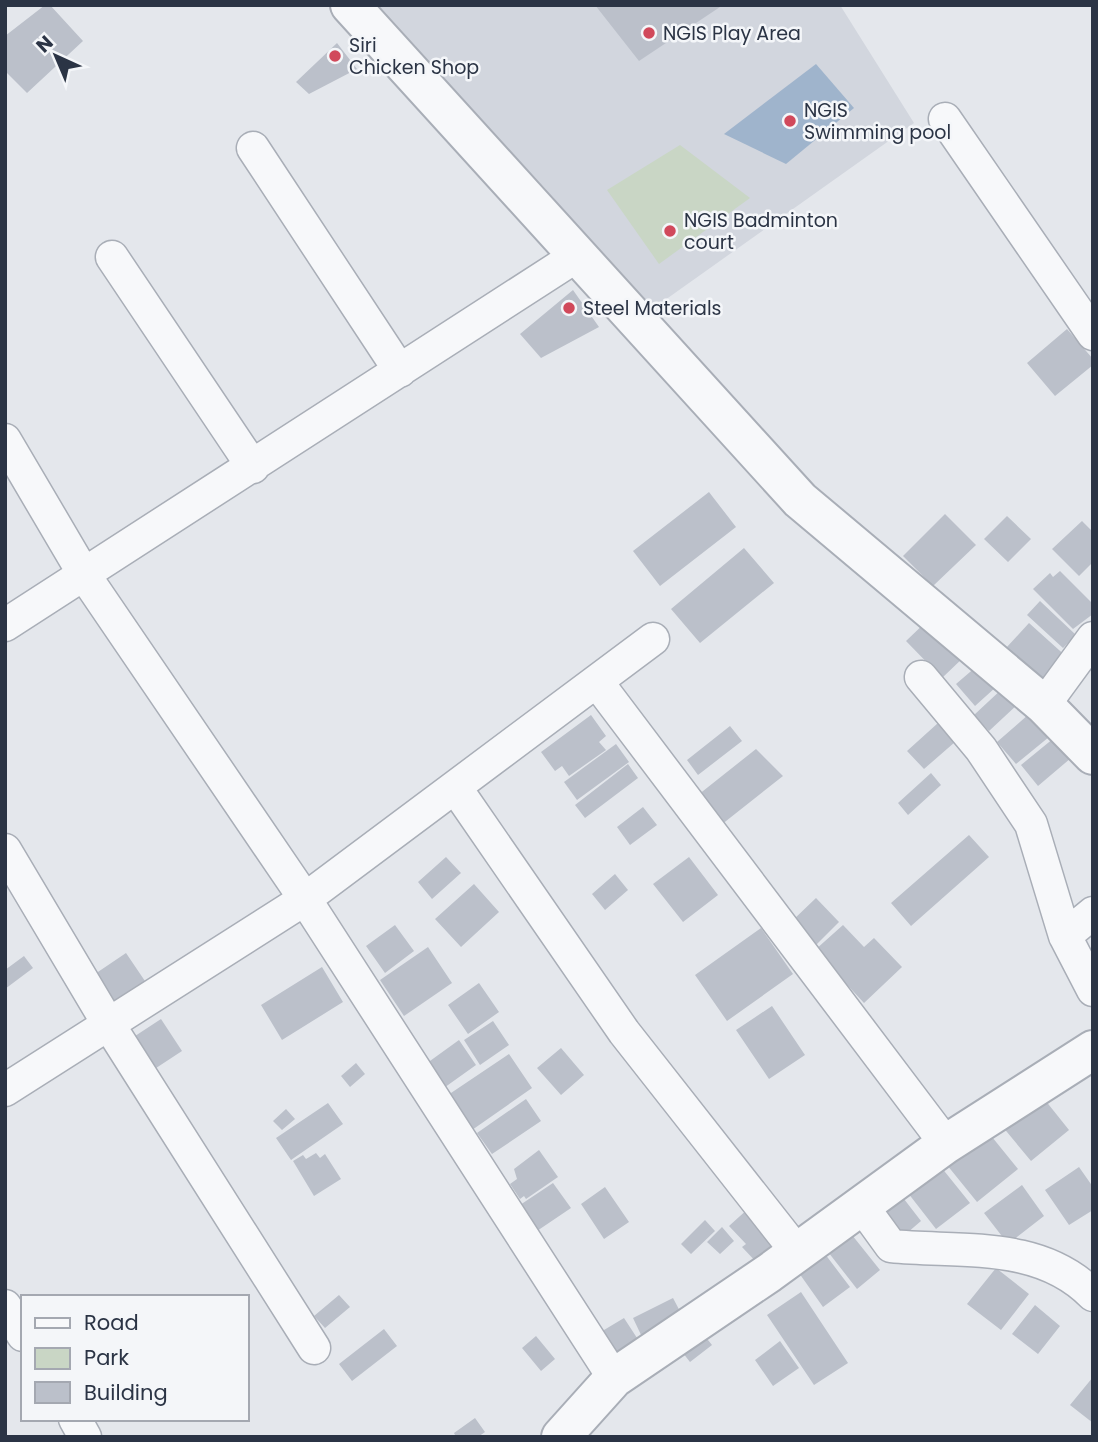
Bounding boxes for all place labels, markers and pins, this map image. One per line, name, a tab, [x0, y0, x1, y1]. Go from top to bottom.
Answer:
place label: NGIS Play Area	[663, 20, 801, 47]
marker: NGIS Play Area	[641, 25, 657, 41]
place label: Siri Chicken Shop	[349, 32, 479, 81]
marker: Siri Chicken Shop	[327, 48, 343, 64]
place label: NGIS Swimming pool	[804, 97, 951, 146]
marker: NGIS Swimming pool	[782, 113, 798, 129]
place label: NGIS Badminton court	[684, 207, 838, 256]
marker: NGIS Badminton court	[662, 223, 678, 239]
place label: Steel Materials	[583, 295, 721, 322]
marker: Steel Materials	[561, 300, 577, 316]

